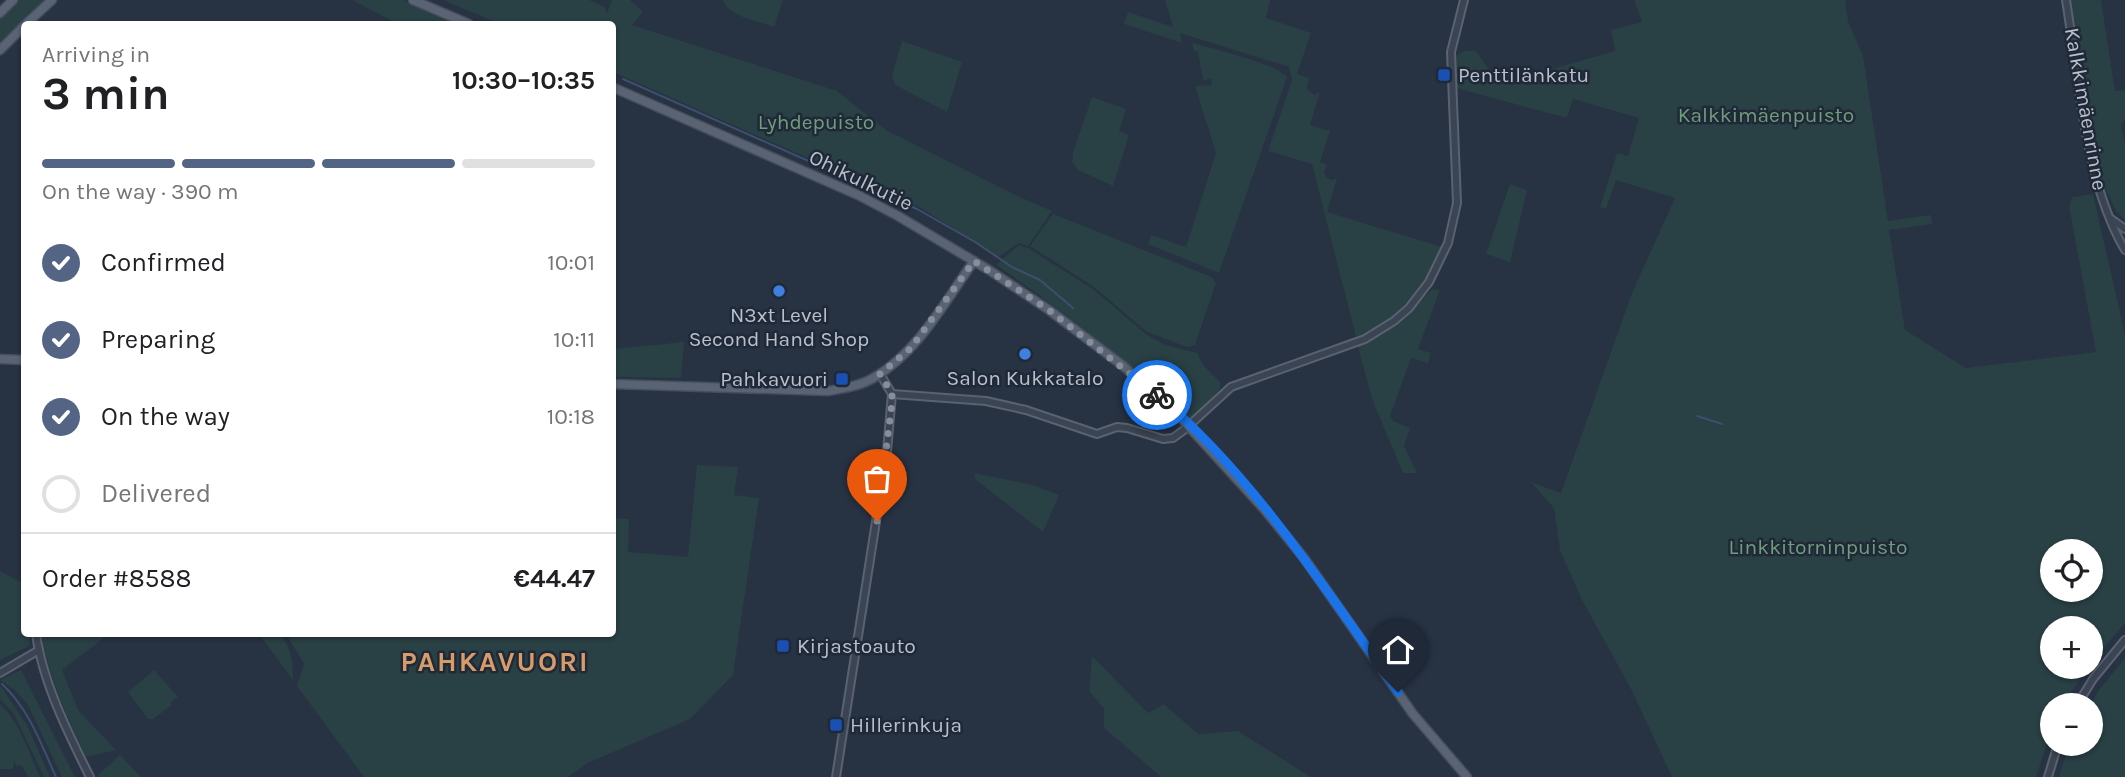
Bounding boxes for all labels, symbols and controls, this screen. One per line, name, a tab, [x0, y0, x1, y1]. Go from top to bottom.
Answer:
street label: Kalkkimäenrinne	[2060, 26, 2112, 192]
text: Arriving in	[42, 41, 150, 68]
place label: Penttilänkatu	[1458, 63, 1589, 87]
text: 10:30–10:35	[452, 65, 595, 96]
text: 3 min	[42, 67, 170, 121]
marker: Penttilänkatu	[1436, 67, 1452, 83]
park label: Kalkkimäenpuisto	[1678, 103, 1854, 127]
park label: Lyhdepuisto	[758, 110, 874, 134]
street label: Ohikulkutie	[805, 145, 917, 215]
text: On the way · 390 m	[42, 178, 239, 205]
icon: check	[42, 244, 80, 282]
text: Confirmed	[101, 247, 226, 278]
text: 10:01	[547, 249, 595, 276]
marker: N3xt Level Second Hand Shop	[771, 283, 787, 299]
place label: N3xt Level Second Hand Shop	[689, 303, 869, 351]
icon: check	[42, 321, 80, 359]
text: Preparing	[101, 324, 215, 355]
text: 10:11	[553, 326, 595, 353]
marker: Salon Kukkatalo	[1017, 346, 1033, 362]
courier	[1122, 360, 1192, 430]
place label: Salon Kukkatalo	[947, 366, 1103, 390]
place label: Pahkavuori	[720, 367, 828, 391]
marker: Pahkavuori	[834, 371, 850, 387]
icon: bike	[1138, 376, 1176, 414]
icon: check	[42, 398, 80, 436]
text: On the way	[101, 401, 230, 432]
text: 10:18	[547, 403, 595, 430]
pin	[847, 449, 907, 521]
icon: bag	[858, 460, 896, 498]
text: Delivered	[101, 478, 211, 509]
park label: Linkkitorninpuisto	[1729, 535, 1907, 559]
map controls	[2040, 539, 2103, 756]
button: locate	[2040, 539, 2103, 602]
text: Order #8588	[42, 563, 191, 594]
text: €44.47	[514, 563, 595, 594]
button: +	[2040, 616, 2103, 679]
pin	[1368, 620, 1428, 692]
icon: home	[1379, 631, 1417, 669]
place label: Kirjastoauto	[797, 634, 916, 658]
marker: Kirjastoauto	[775, 638, 791, 654]
district label: PAHKAVUORI	[400, 645, 590, 678]
button: −	[2040, 693, 2103, 756]
place label: Hillerinkuja	[850, 713, 962, 737]
marker: Hillerinkuja	[828, 717, 844, 733]

